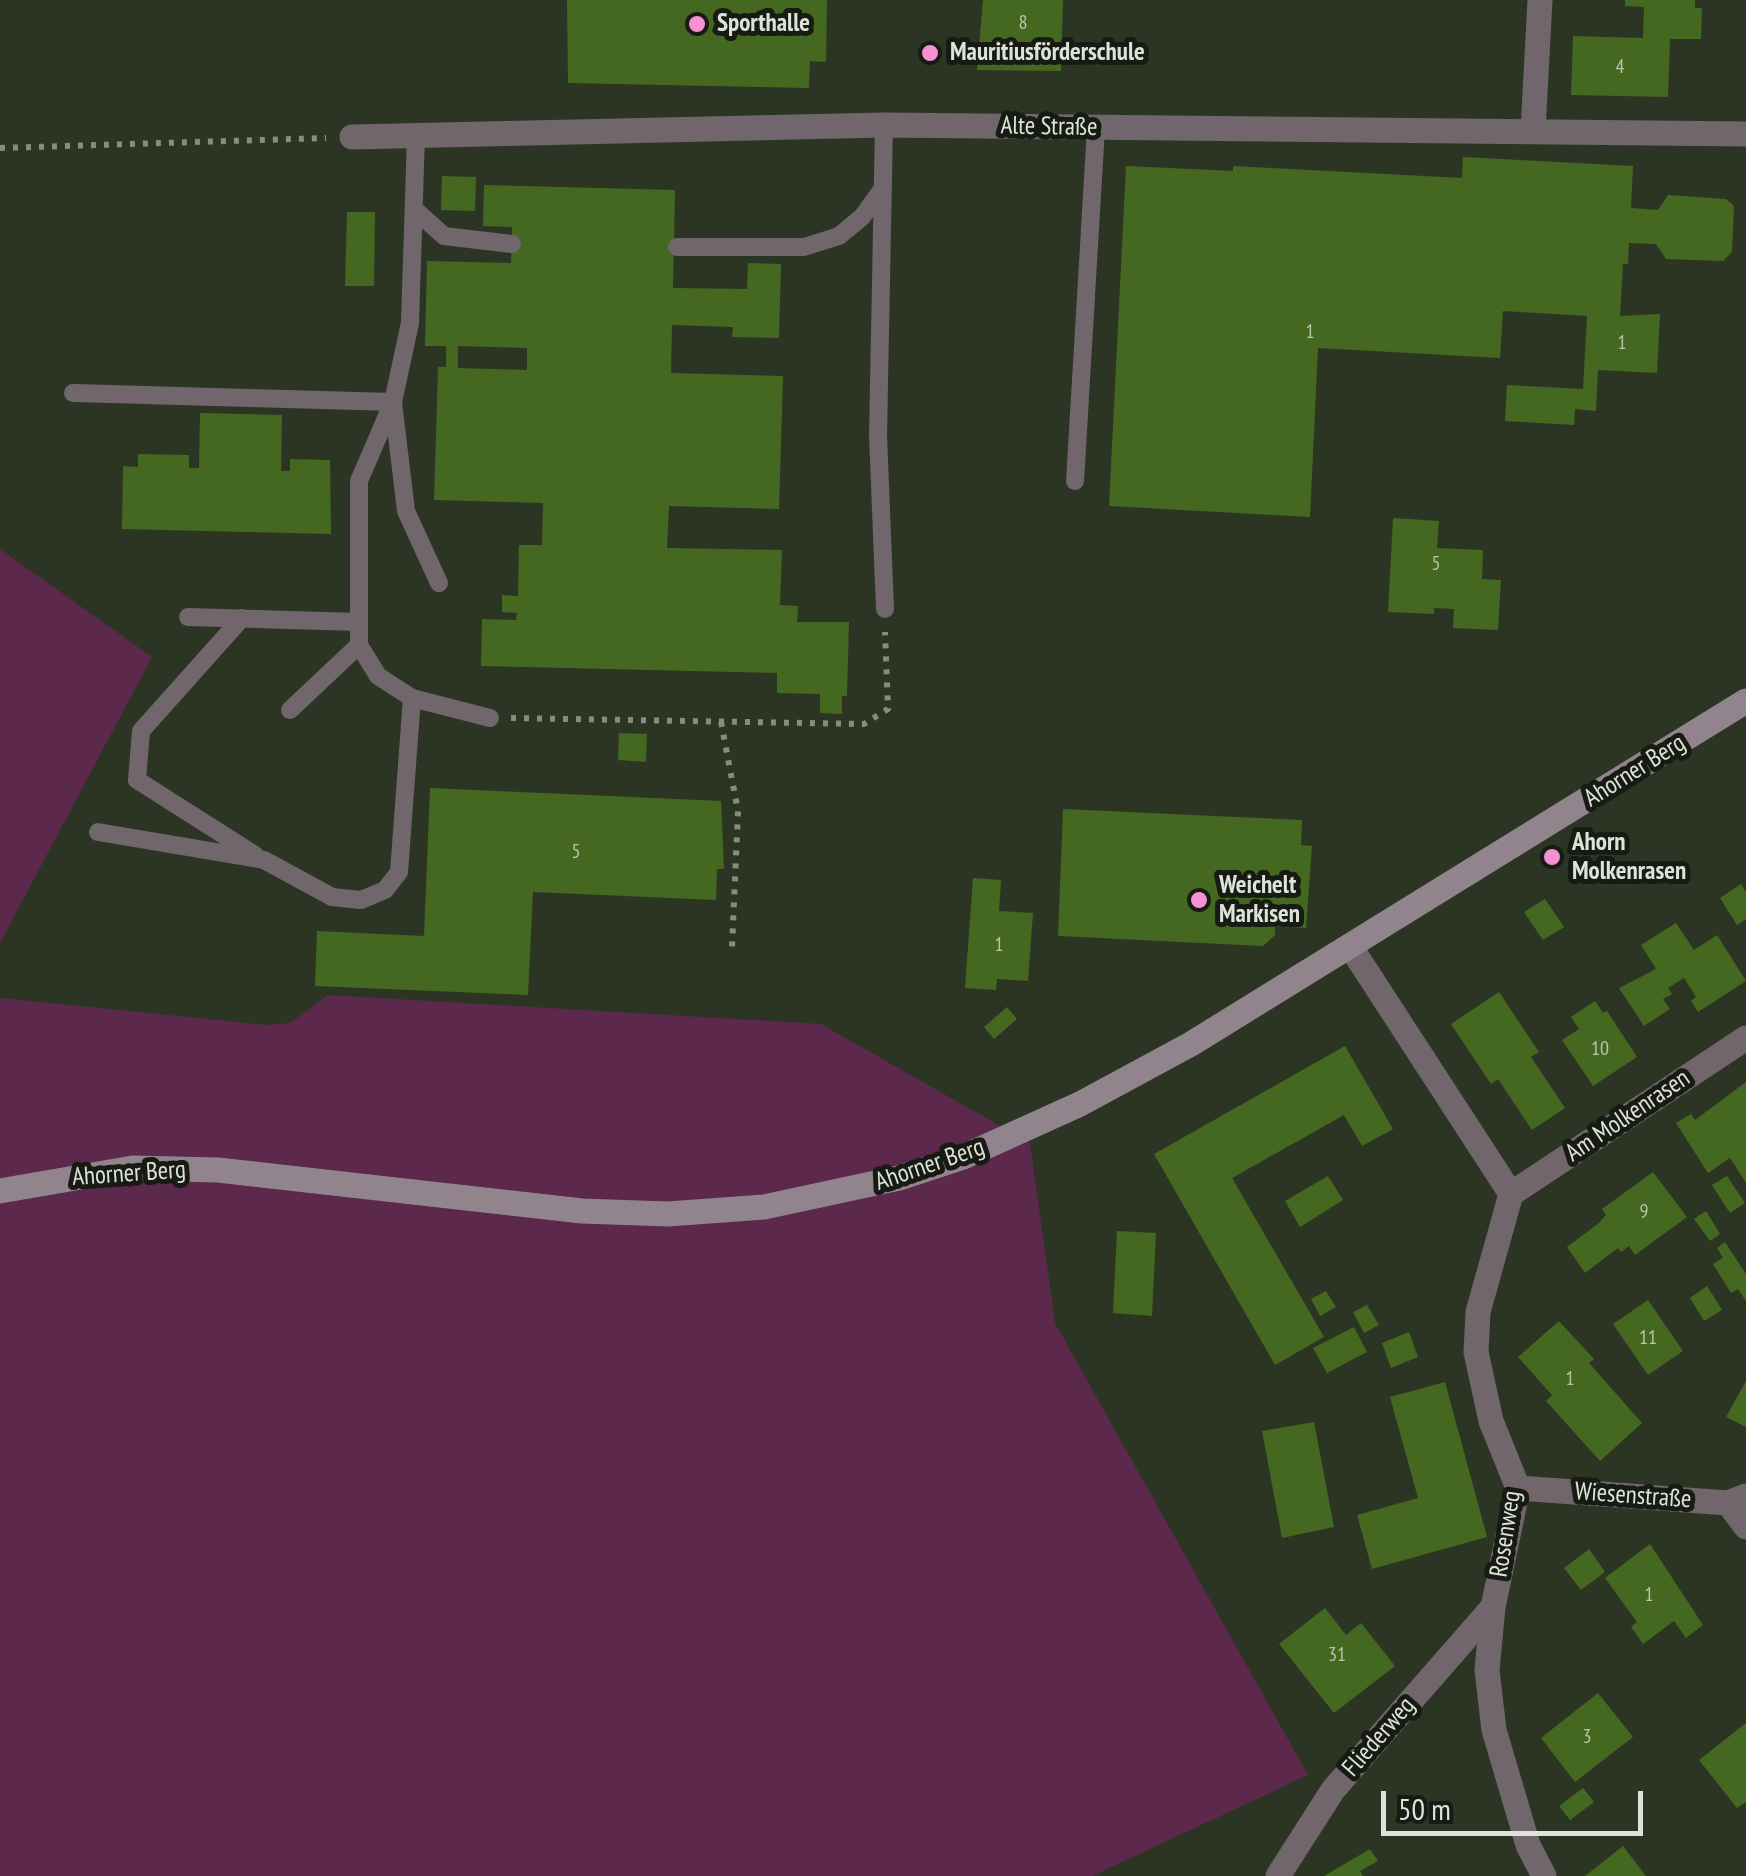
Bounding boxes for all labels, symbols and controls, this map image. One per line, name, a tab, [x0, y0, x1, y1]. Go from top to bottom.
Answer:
place label: Sporthalle	[717, 9, 810, 39]
house number: 8	[1019, 11, 1027, 35]
marker: Sporthalle	[686, 13, 708, 35]
place label: Mauritiusförderschule	[950, 38, 1145, 68]
marker: Mauritiusförderschule	[919, 42, 941, 64]
house number: 4	[1616, 55, 1624, 79]
street label: Alte Straße	[1000, 111, 1098, 143]
house number: 1	[1306, 320, 1314, 344]
house number: 1	[1618, 331, 1626, 355]
house number: 5	[1432, 552, 1440, 576]
street label: Ahorner Berg	[1579, 728, 1691, 814]
place label: Ahorn Molkenrasen	[1572, 828, 1686, 887]
house number: 5	[572, 840, 580, 864]
marker: Ahorn Molkenrasen	[1541, 846, 1563, 868]
place label: Weichelt Markisen	[1219, 871, 1300, 930]
marker: Weichelt Markisen	[1188, 889, 1210, 911]
house number: 1	[995, 933, 1003, 957]
house number: 10	[1591, 1037, 1609, 1061]
street label: Am Molkenrasen	[1560, 1063, 1696, 1169]
street label: Ahorner Berg	[871, 1132, 989, 1198]
street label: Ahorner Berg	[71, 1155, 187, 1193]
house number: 9	[1640, 1200, 1648, 1224]
house number: 11	[1639, 1326, 1657, 1350]
house number: 1	[1566, 1367, 1574, 1391]
street label: Wiesenstraße	[1574, 1477, 1692, 1515]
street label: Rosenweg	[1484, 1489, 1528, 1579]
house number: 1	[1645, 1583, 1653, 1607]
house number: 31	[1328, 1643, 1346, 1667]
street label: Fliederweg	[1336, 1691, 1422, 1783]
house number: 3	[1583, 1725, 1591, 1749]
scale bar	[1386, 1771, 1648, 1833]
text: 50 m	[1398, 1789, 1451, 1828]

